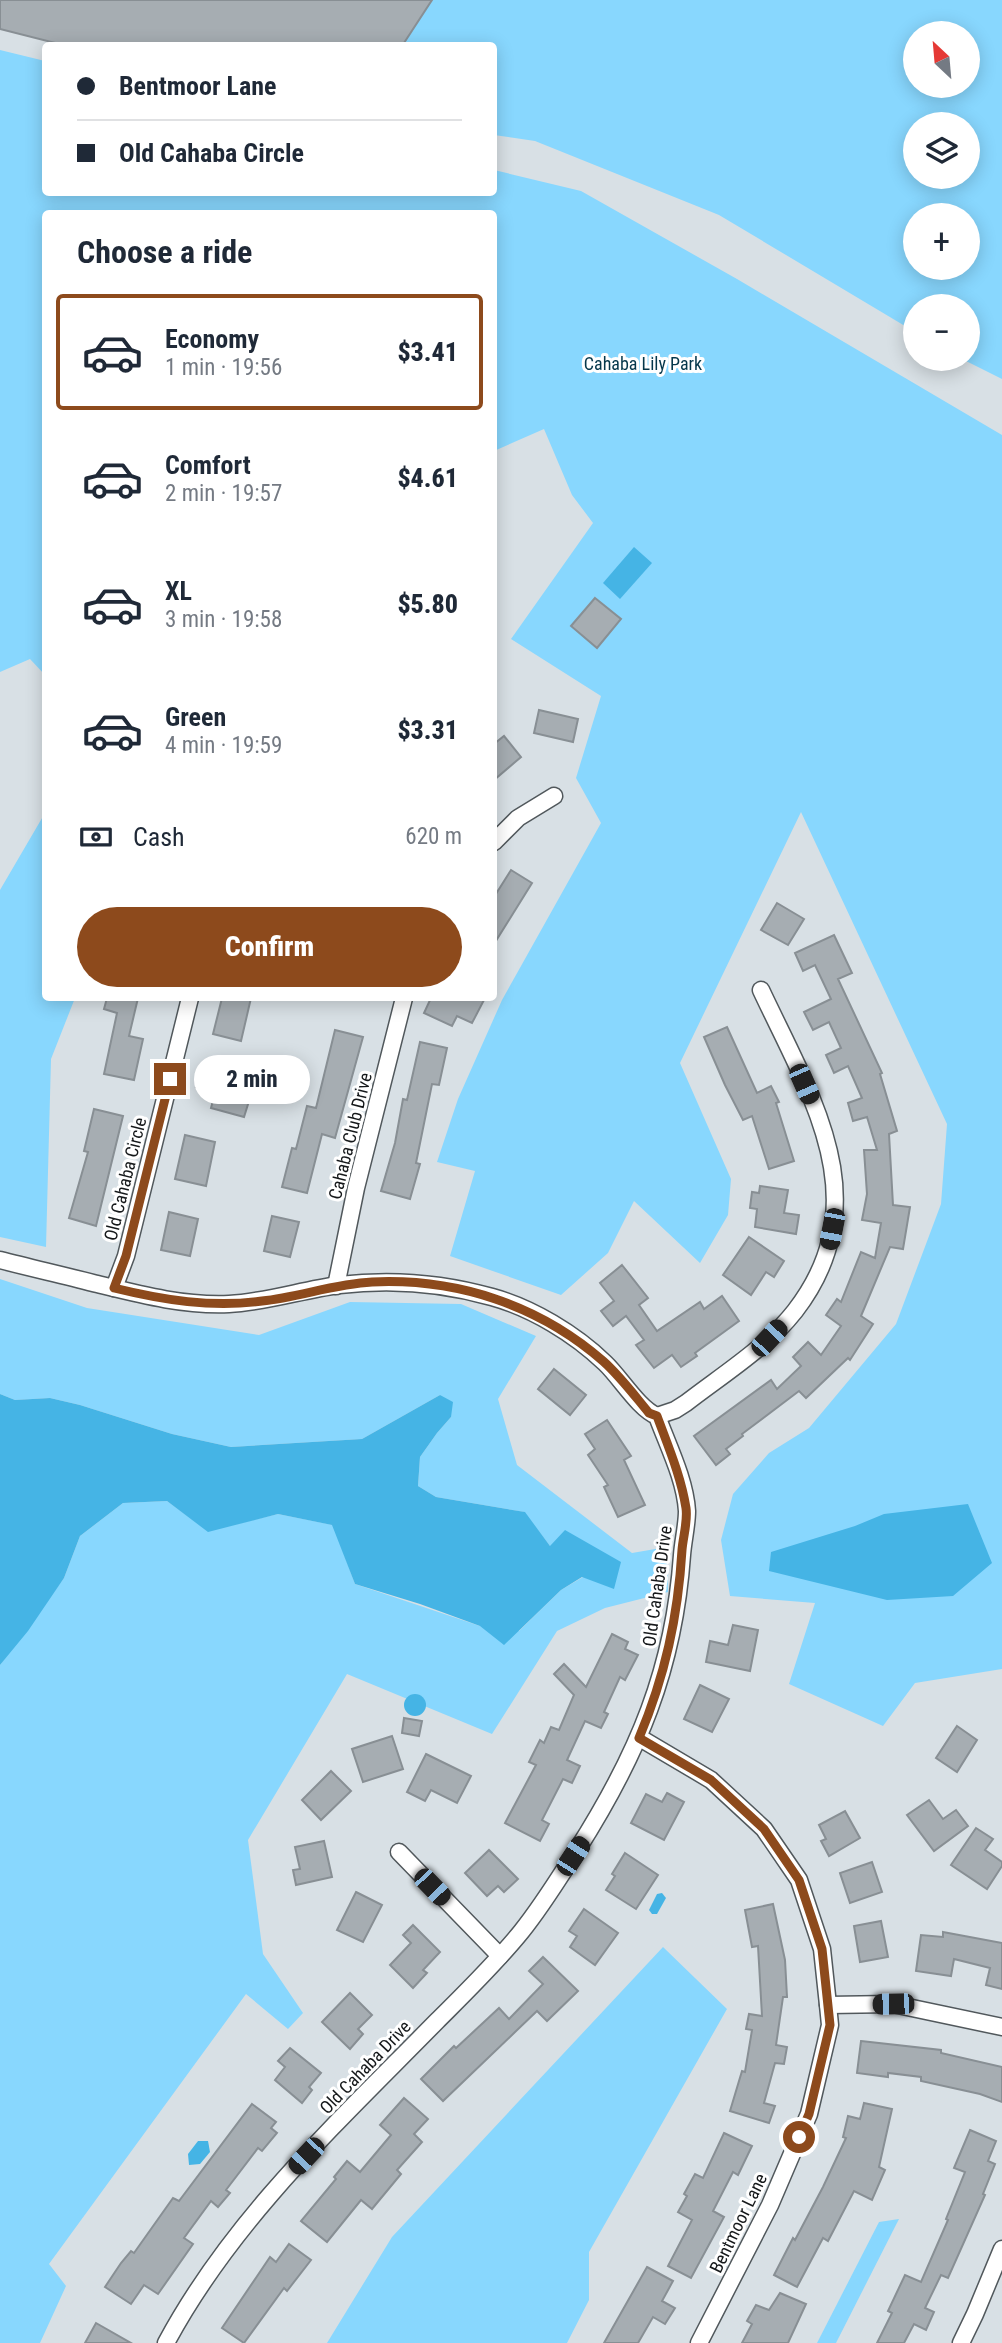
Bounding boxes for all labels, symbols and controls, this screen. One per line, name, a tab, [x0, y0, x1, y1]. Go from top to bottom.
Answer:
north arrow	[903, 21, 980, 98]
map controls	[903, 21, 980, 371]
text: Bentmoor Lane	[119, 71, 277, 101]
button: layers	[903, 112, 980, 189]
text: Old Cahaba Circle	[119, 138, 304, 168]
button: +	[903, 203, 980, 280]
text: Choose a ride	[77, 233, 252, 271]
button: −	[903, 294, 980, 371]
icon: car	[81, 321, 144, 384]
text: Economy	[165, 324, 259, 354]
text: $3.41	[397, 337, 458, 367]
park label: Cahaba Lily Park	[584, 353, 702, 374]
text: 1 min · 19:56	[165, 354, 282, 381]
icon: car	[81, 447, 144, 510]
text: Comfort	[165, 450, 251, 480]
text: $4.61	[397, 463, 458, 493]
text: 2 min · 19:57	[165, 480, 282, 507]
icon: car	[81, 573, 144, 636]
text: XL	[165, 576, 192, 606]
text: $5.80	[397, 589, 458, 619]
text: 3 min · 19:58	[165, 606, 282, 633]
icon: car	[81, 699, 144, 762]
text: Green	[165, 702, 226, 732]
text: $3.31	[397, 715, 458, 745]
text: 4 min · 19:59	[165, 732, 282, 759]
icon: cash	[77, 818, 115, 856]
text: Cash	[133, 822, 185, 852]
text: 620 m	[405, 823, 462, 850]
button: Confirm	[77, 907, 462, 987]
callout: 2 min	[194, 1054, 310, 1104]
car	[786, 1061, 823, 1107]
route end	[154, 1063, 186, 1095]
text: 2 min	[226, 1066, 278, 1093]
street label: Cahaba Club Drive	[324, 1071, 376, 1201]
street label: Old Cahaba Circle	[100, 1115, 150, 1243]
car	[818, 1206, 847, 1252]
car	[747, 1315, 792, 1361]
street label: Old Cahaba Drive	[638, 1524, 676, 1648]
car	[553, 1833, 594, 1879]
car	[410, 1865, 455, 1909]
car	[872, 1993, 915, 2015]
street label: Old Cahaba Drive	[315, 2016, 415, 2118]
route start	[783, 2121, 815, 2153]
car	[284, 2133, 329, 2179]
street label: Bentmoor Lane	[705, 2170, 771, 2276]

